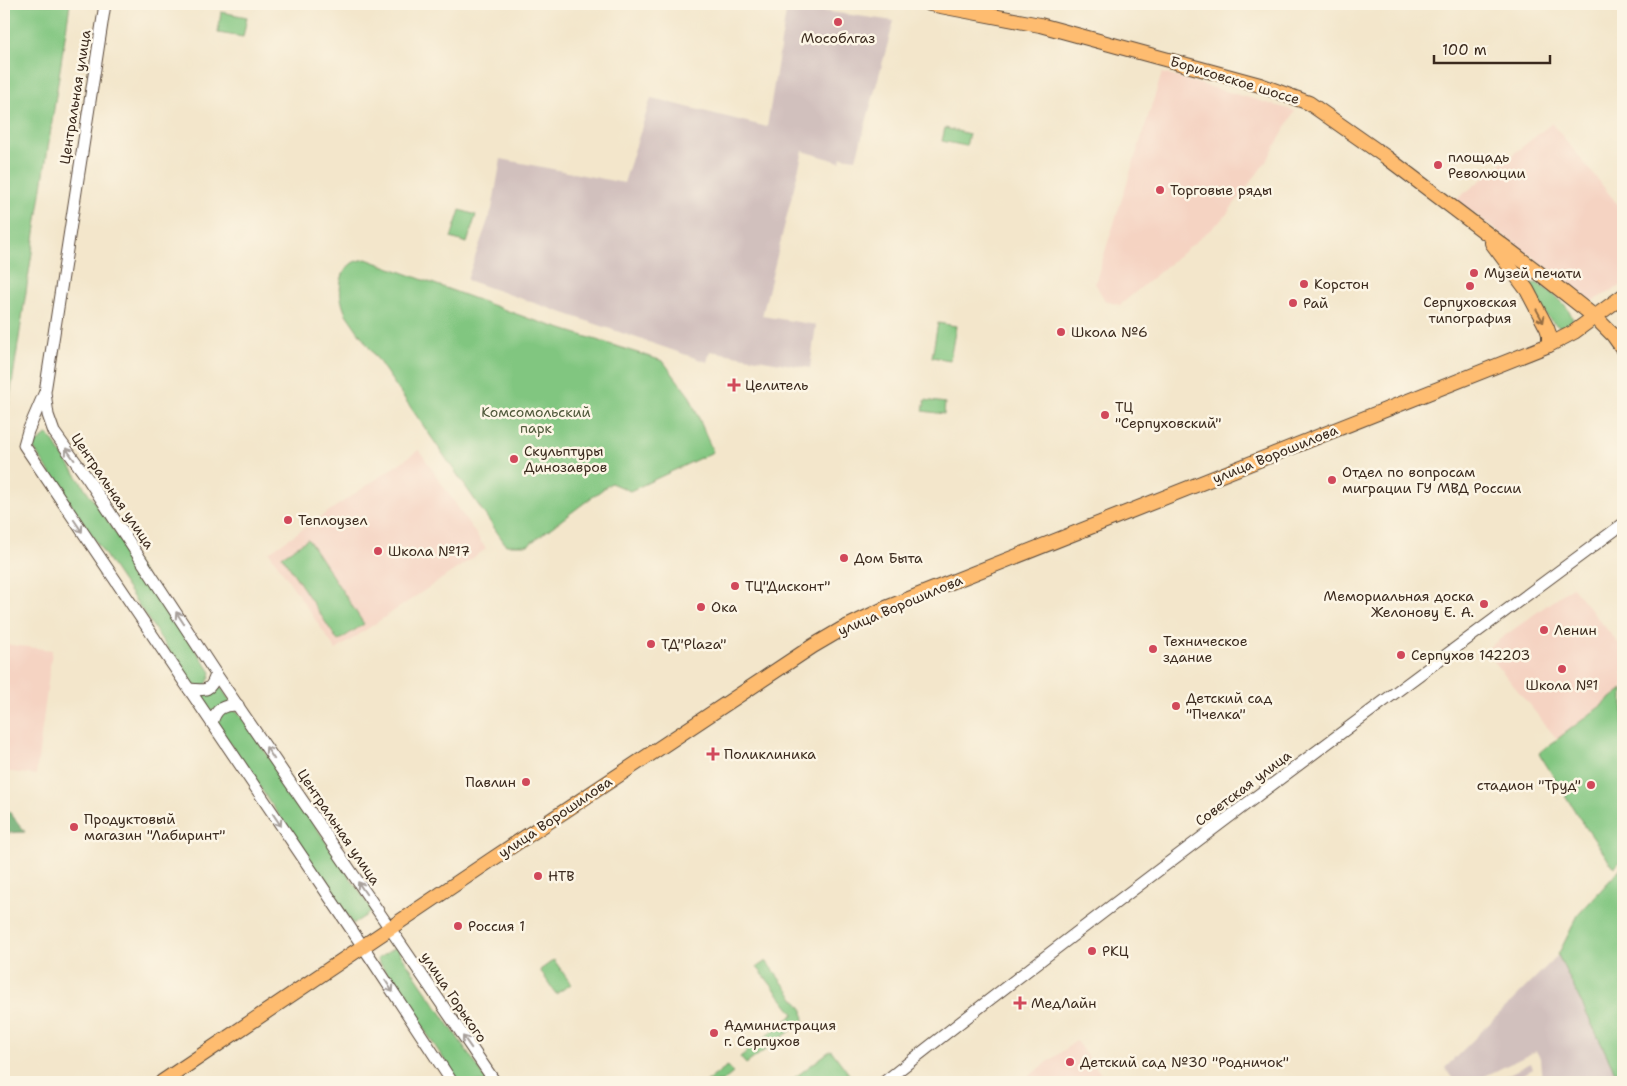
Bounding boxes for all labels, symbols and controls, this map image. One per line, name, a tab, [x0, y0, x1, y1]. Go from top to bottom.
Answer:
marker: Мособлгаз	[832, 16, 844, 28]
street label: Центральная улица	[55, 28, 95, 166]
place label: Мособлгаз	[801, 29, 875, 47]
scale bar	[1434, 32, 1551, 64]
text: 100 m	[1442, 40, 1487, 60]
street label: Борисовское шоссе	[1168, 52, 1302, 108]
place label: площадь Революции	[1448, 148, 1526, 182]
marker: площадь Революции	[1432, 159, 1444, 171]
place label: Торговые ряды	[1170, 181, 1272, 199]
marker: Торговые ряды	[1154, 184, 1166, 196]
place label: Музей печати	[1484, 264, 1581, 282]
marker: Музей печати	[1468, 267, 1480, 279]
place label: Корстон	[1314, 275, 1369, 293]
marker: Корстон	[1298, 278, 1310, 290]
marker: Серпуховская типография	[1464, 280, 1476, 292]
place label: Серпуховская типография	[1423, 293, 1517, 327]
place label: Рай	[1303, 294, 1328, 312]
marker: Рай	[1287, 297, 1299, 309]
one-way arrow	[1536, 308, 1545, 323]
place label: Школа №6	[1071, 323, 1148, 341]
marker: Школа №6	[1055, 326, 1067, 338]
place label: Целитель	[745, 376, 808, 394]
marker: Целитель	[727, 378, 741, 392]
place label: ТЦ "Серпуховский"	[1115, 398, 1222, 432]
park label: Комсомольский парк	[481, 403, 591, 437]
marker: ТЦ "Серпуховский"	[1099, 409, 1111, 421]
street label: улица Ворошилова	[1210, 421, 1341, 487]
street label: Центральная улица	[67, 430, 159, 553]
place label: Скульптуры Динозавров	[524, 442, 607, 476]
one-way arrow	[65, 447, 75, 461]
marker: Скульптуры Динозавров	[508, 453, 520, 465]
place label: Отдел по вопросам миграции ГУ МВД России	[1342, 463, 1521, 497]
marker: Отдел по вопросам миграции ГУ МВД России	[1326, 474, 1338, 486]
place label: Теплоузел	[298, 511, 368, 529]
marker: Теплоузел	[282, 514, 294, 526]
one-way arrow	[73, 518, 83, 532]
place label: Школа №17	[388, 542, 470, 560]
marker: Школа №17	[372, 545, 384, 557]
place label: Дом Быта	[854, 549, 923, 567]
marker: Дом Быта	[838, 552, 850, 564]
street label: улица Ворошилова	[835, 570, 965, 639]
place label: ТЦ"Дисконт"	[745, 577, 830, 595]
marker: ТЦ"Дисконт"	[729, 580, 741, 592]
place label: Мемориальная доска Желонову Е. А.	[1324, 587, 1474, 621]
place label: Ока	[711, 598, 737, 616]
marker: Мемориальная доска Желонову Е. А.	[1478, 598, 1490, 610]
marker: Ока	[695, 601, 707, 613]
one-way arrow	[174, 612, 184, 626]
place label: Ленин	[1554, 621, 1597, 639]
marker: Ленин	[1538, 624, 1550, 636]
place label: Техническое здание	[1163, 632, 1248, 666]
place label: ТД"Plaza"	[661, 635, 727, 653]
marker: ТД"Plaza"	[645, 638, 657, 650]
marker: Техническое здание	[1147, 643, 1159, 655]
place label: Серпухов 142203	[1411, 646, 1530, 664]
marker: Серпухов 142203	[1395, 649, 1407, 661]
marker: Школа №1	[1556, 663, 1568, 675]
place label: Школа №1	[1526, 676, 1598, 694]
place label: Детский сад "Пчелка"	[1186, 689, 1272, 723]
marker: Детский сад "Пчелка"	[1170, 700, 1182, 712]
place label: Поликлиника	[724, 745, 816, 763]
one-way arrow	[265, 746, 276, 760]
street label: Советская улица	[1191, 746, 1295, 830]
marker: Поликлиника	[706, 747, 720, 761]
street label: Центральная улица	[293, 766, 385, 889]
street label: улица Ворошилова	[495, 772, 616, 862]
place label: Павлин	[466, 773, 516, 791]
marker: Павлин	[520, 776, 532, 788]
place label: стадион "Труд"	[1477, 776, 1581, 794]
marker: стадион "Труд"	[1585, 779, 1597, 791]
place label: Продуктовый магазин "Лабиринт"	[84, 810, 226, 844]
one-way arrow	[272, 812, 282, 826]
marker: Продуктовый магазин "Лабиринт"	[68, 821, 80, 833]
place label: НТВ	[548, 867, 575, 885]
marker: НТВ	[532, 870, 544, 882]
one-way arrow	[356, 881, 367, 895]
place label: Россия 1	[468, 917, 525, 935]
marker: Россия 1	[452, 920, 464, 932]
place label: РКЦ	[1102, 942, 1129, 960]
marker: РКЦ	[1086, 945, 1098, 957]
street label: улица Горького	[417, 948, 491, 1046]
one-way arrow	[384, 979, 394, 993]
place label: МедЛайн	[1031, 994, 1096, 1012]
marker: МедЛайн	[1013, 996, 1027, 1010]
place label: Администрация г. Серпухов	[724, 1016, 836, 1050]
marker: Администрация г. Серпухов	[708, 1027, 720, 1039]
one-way arrow	[462, 1035, 472, 1049]
place label: Детский сад №30 "Родничок"	[1080, 1053, 1289, 1071]
marker: Детский сад №30 "Родничок"	[1064, 1056, 1076, 1068]

